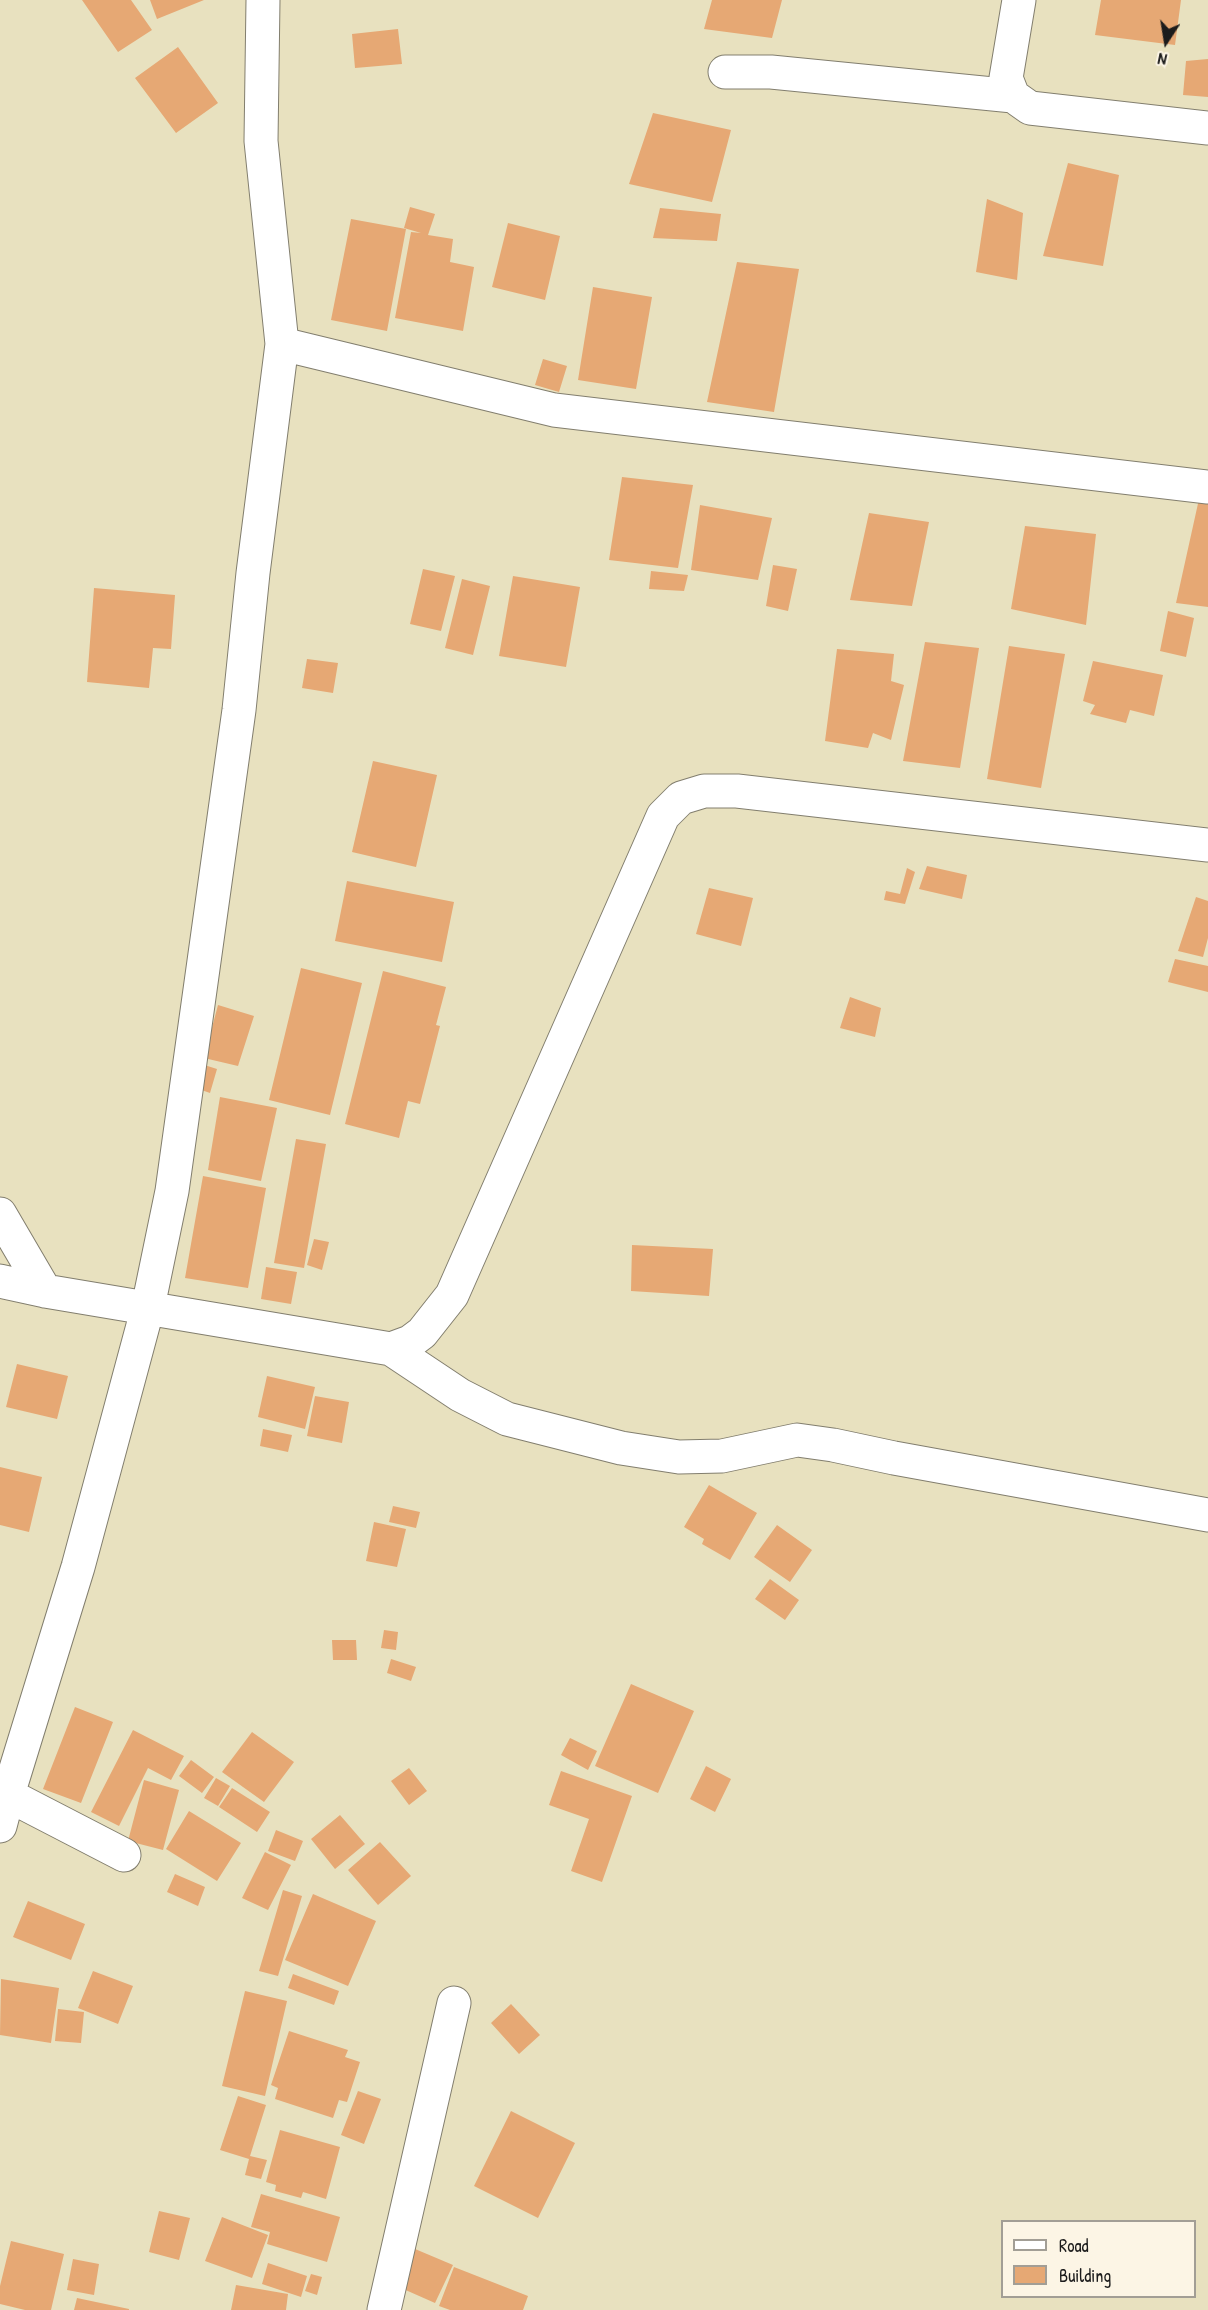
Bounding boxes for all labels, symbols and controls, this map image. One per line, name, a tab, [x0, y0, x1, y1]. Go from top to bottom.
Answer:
north arrow	[1136, 12, 1196, 72]
text: N	[1156, 48, 1169, 71]
legend	[1001, 2220, 1196, 2298]
text: Road	[1059, 2233, 1089, 2258]
text: Building	[1059, 2263, 1111, 2288]

